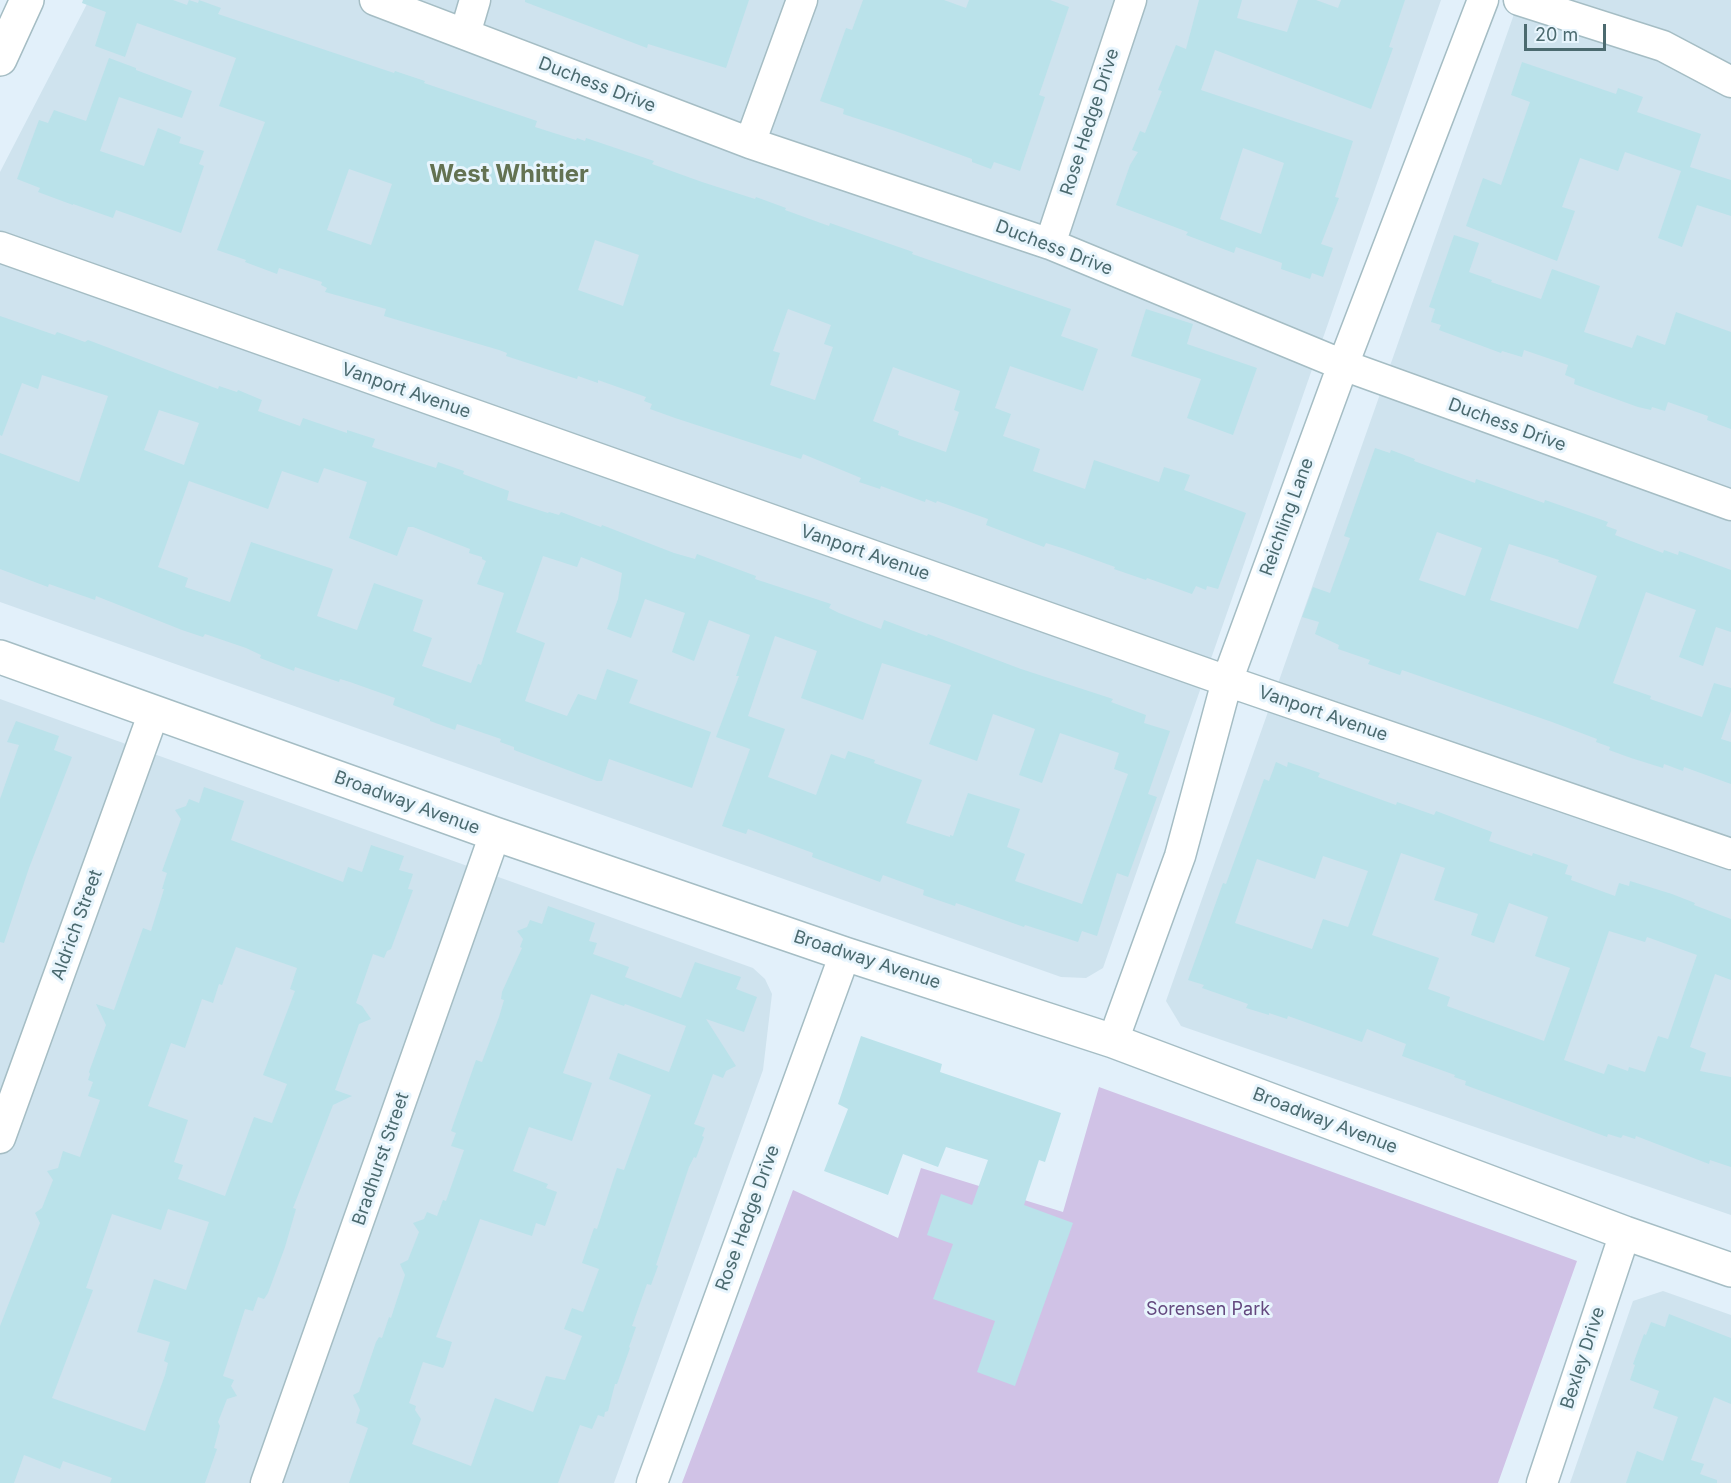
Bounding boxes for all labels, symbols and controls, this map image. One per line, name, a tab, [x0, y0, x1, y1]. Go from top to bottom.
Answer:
scale bar	[1527, 12, 1610, 50]
text: 20 m	[1535, 24, 1578, 45]
street label: Rose Hedge Drive	[1056, 46, 1124, 198]
street label: Duchess Drive	[535, 53, 659, 117]
district label: West Whittier	[429, 161, 589, 189]
street label: Duchess Drive	[992, 216, 1116, 280]
street label: Vanport Avenue	[339, 359, 473, 423]
street label: Duchess Drive	[1445, 394, 1569, 456]
street label: Reichling Lane	[1256, 455, 1318, 579]
street label: Vanport Avenue	[798, 521, 932, 585]
street label: Vanport Avenue	[1256, 682, 1390, 746]
street label: Broadway Avenue	[331, 767, 483, 839]
street label: Aldrich Street	[47, 867, 107, 983]
street label: Broadway Avenue	[791, 926, 943, 994]
street label: Broadway Avenue	[1250, 1083, 1400, 1159]
street label: Bradhurst Street	[348, 1090, 414, 1228]
street label: Rose Hedge Drive	[712, 1142, 784, 1294]
park label: Sorensen Park	[1146, 1299, 1270, 1321]
street label: Bexley Drive	[1556, 1304, 1610, 1412]

